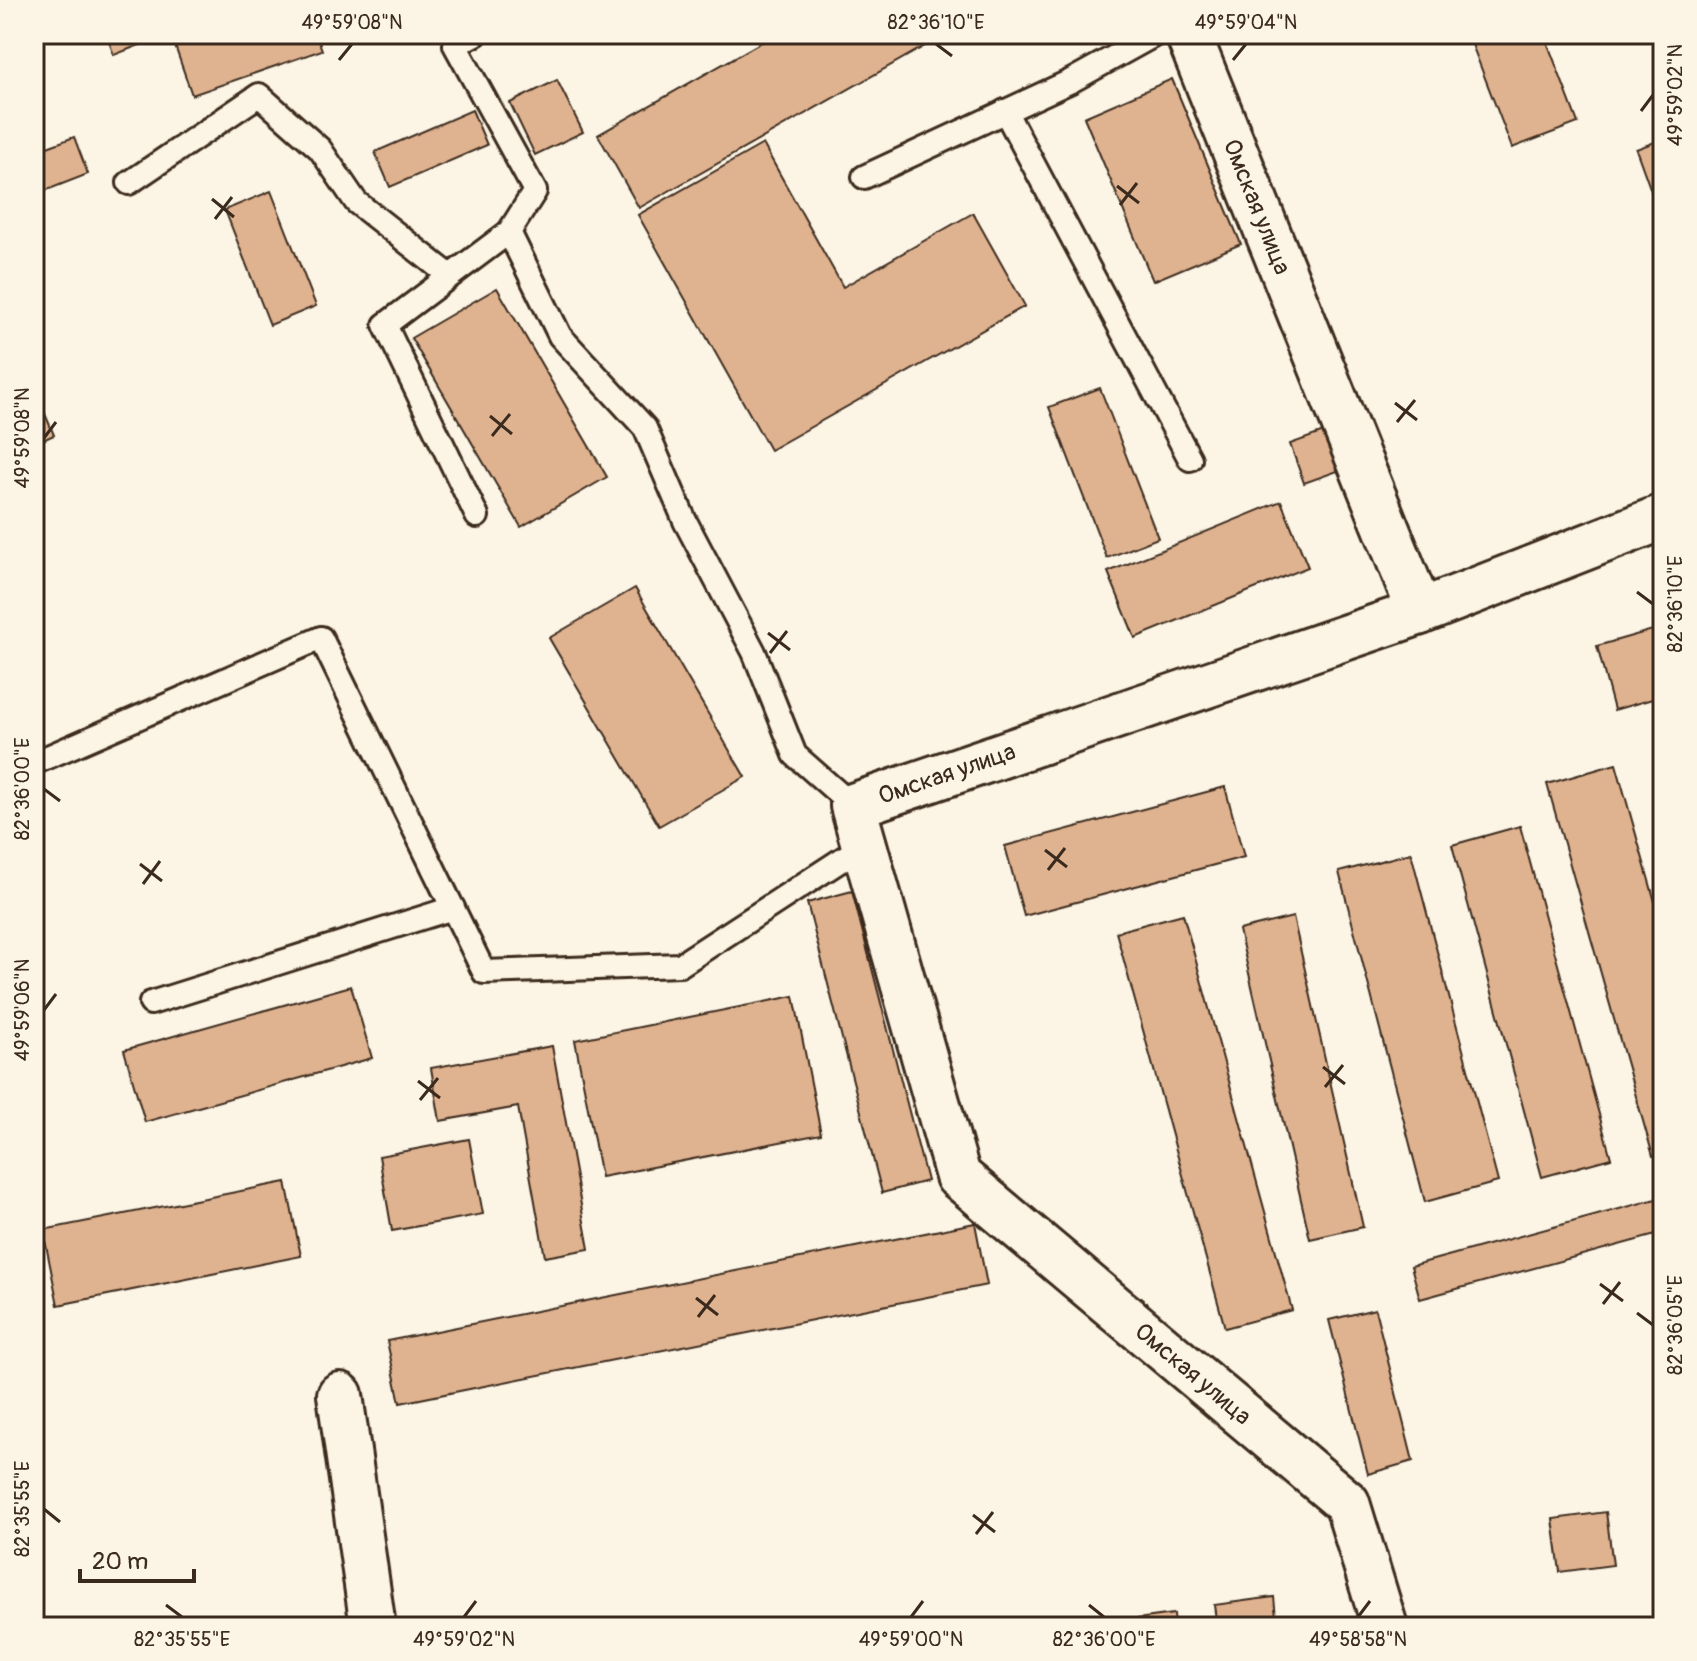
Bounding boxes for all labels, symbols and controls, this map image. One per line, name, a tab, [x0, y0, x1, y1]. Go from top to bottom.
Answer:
text: 49°59'08"N	[301, 10, 403, 35]
text: 82°36'10"E	[888, 10, 984, 35]
text: 49°59'04"N	[1195, 10, 1297, 35]
text: 49°59'02"N	[1663, 44, 1688, 146]
street label: Омская улица	[1217, 135, 1297, 278]
text: 49°59'08"N	[10, 387, 35, 489]
text: 82°36'10"E	[1663, 556, 1688, 652]
street label: Омская улица	[875, 737, 1019, 811]
text: 82°36'00"E	[10, 738, 35, 840]
text: 49°59'06"N	[10, 959, 35, 1061]
text: 82°36'05"E	[1663, 1275, 1688, 1375]
street label: Омская улица	[1129, 1317, 1257, 1431]
text: 82°35'55"E	[10, 1461, 35, 1557]
scale bar	[80, 1533, 194, 1583]
text: 20 m	[92, 1547, 148, 1576]
text: 82°35'55"E	[134, 1627, 230, 1652]
text: 49°59'02"N	[413, 1627, 515, 1652]
text: 49°59'00"N	[859, 1627, 963, 1652]
text: 82°36'00"E	[1053, 1627, 1155, 1652]
text: 49°58'58"N	[1309, 1627, 1407, 1652]

